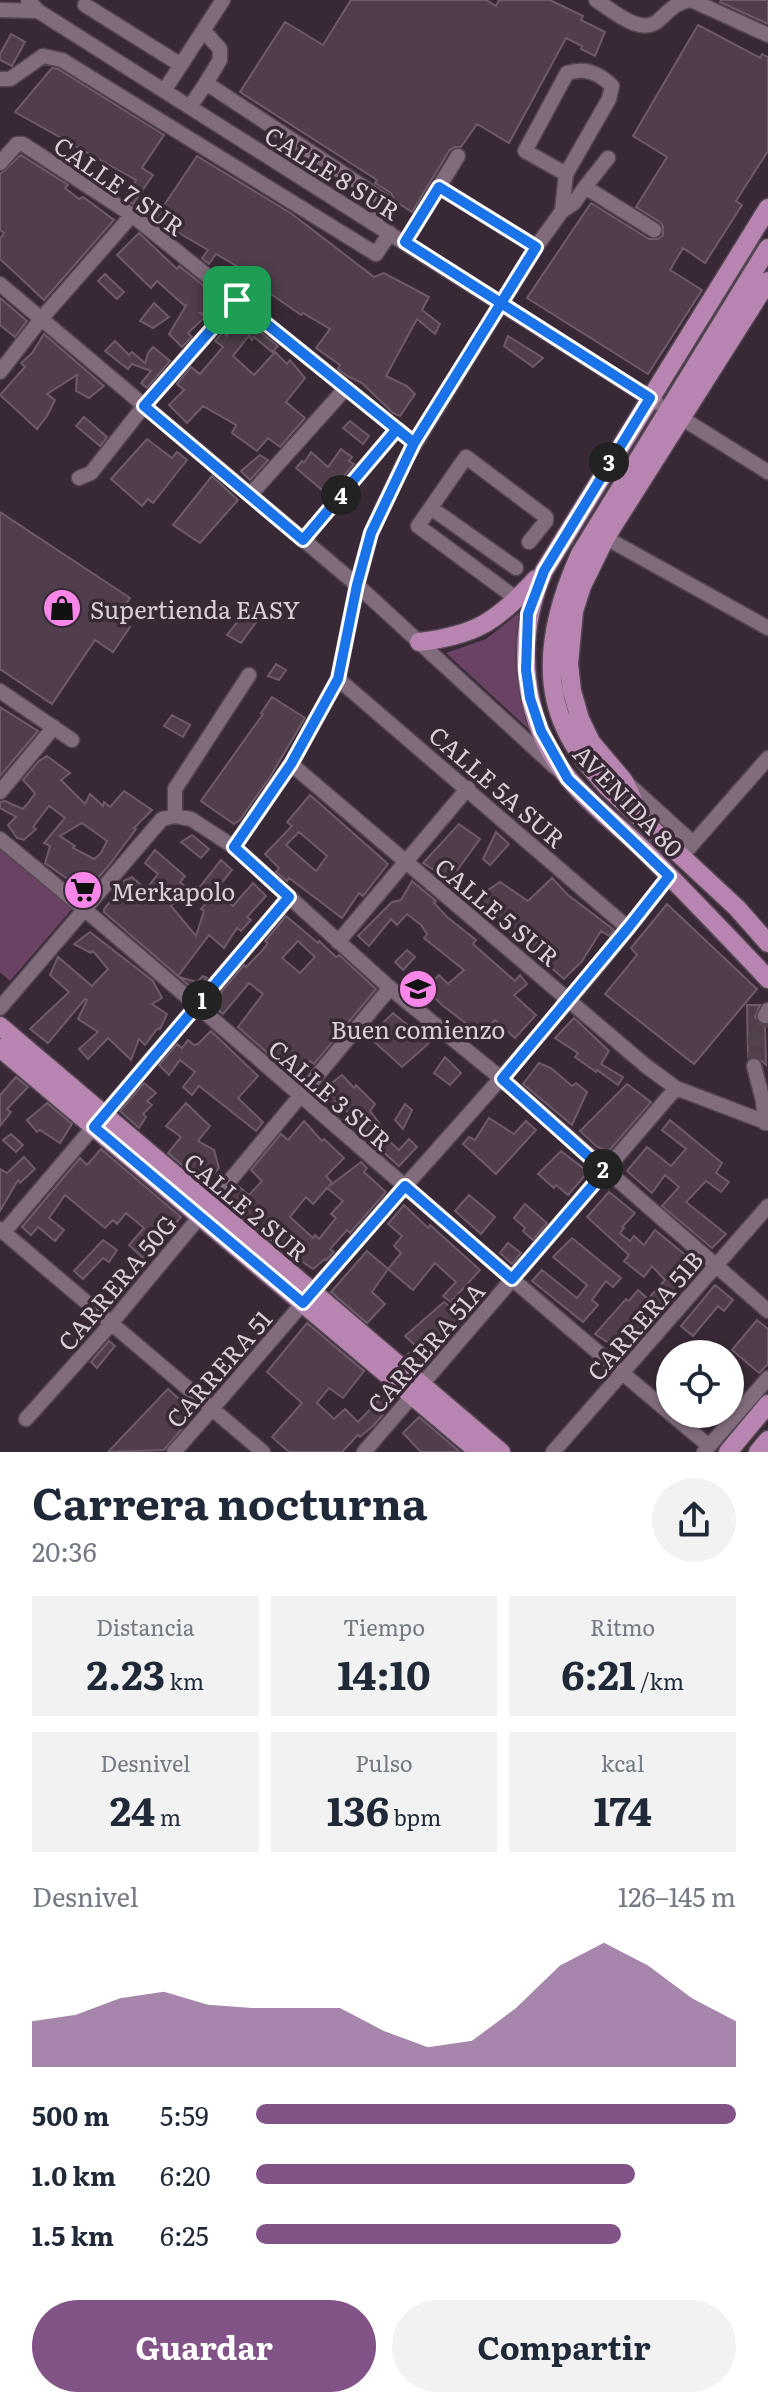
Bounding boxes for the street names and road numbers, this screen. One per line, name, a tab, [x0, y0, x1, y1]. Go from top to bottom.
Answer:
street label: CALLE 8 SUR	[258, 116, 408, 228]
street label: CALLE 7 SUR	[47, 127, 193, 243]
street label: CALLE 5A SUR	[422, 717, 574, 855]
street label: AVENIDA 80	[566, 736, 692, 864]
street label: CALLE 5 SUR	[428, 848, 568, 974]
street label: CALLE 3 SUR	[262, 1030, 400, 1158]
street label: CALLE 2 SUR	[177, 1143, 317, 1269]
street label: CARRERA 50G	[49, 1206, 183, 1358]
street label: CARRERA 51B	[578, 1243, 710, 1387]
street label: CARRERA 51A	[358, 1274, 492, 1420]
street label: CARRERA 51	[157, 1301, 279, 1435]

